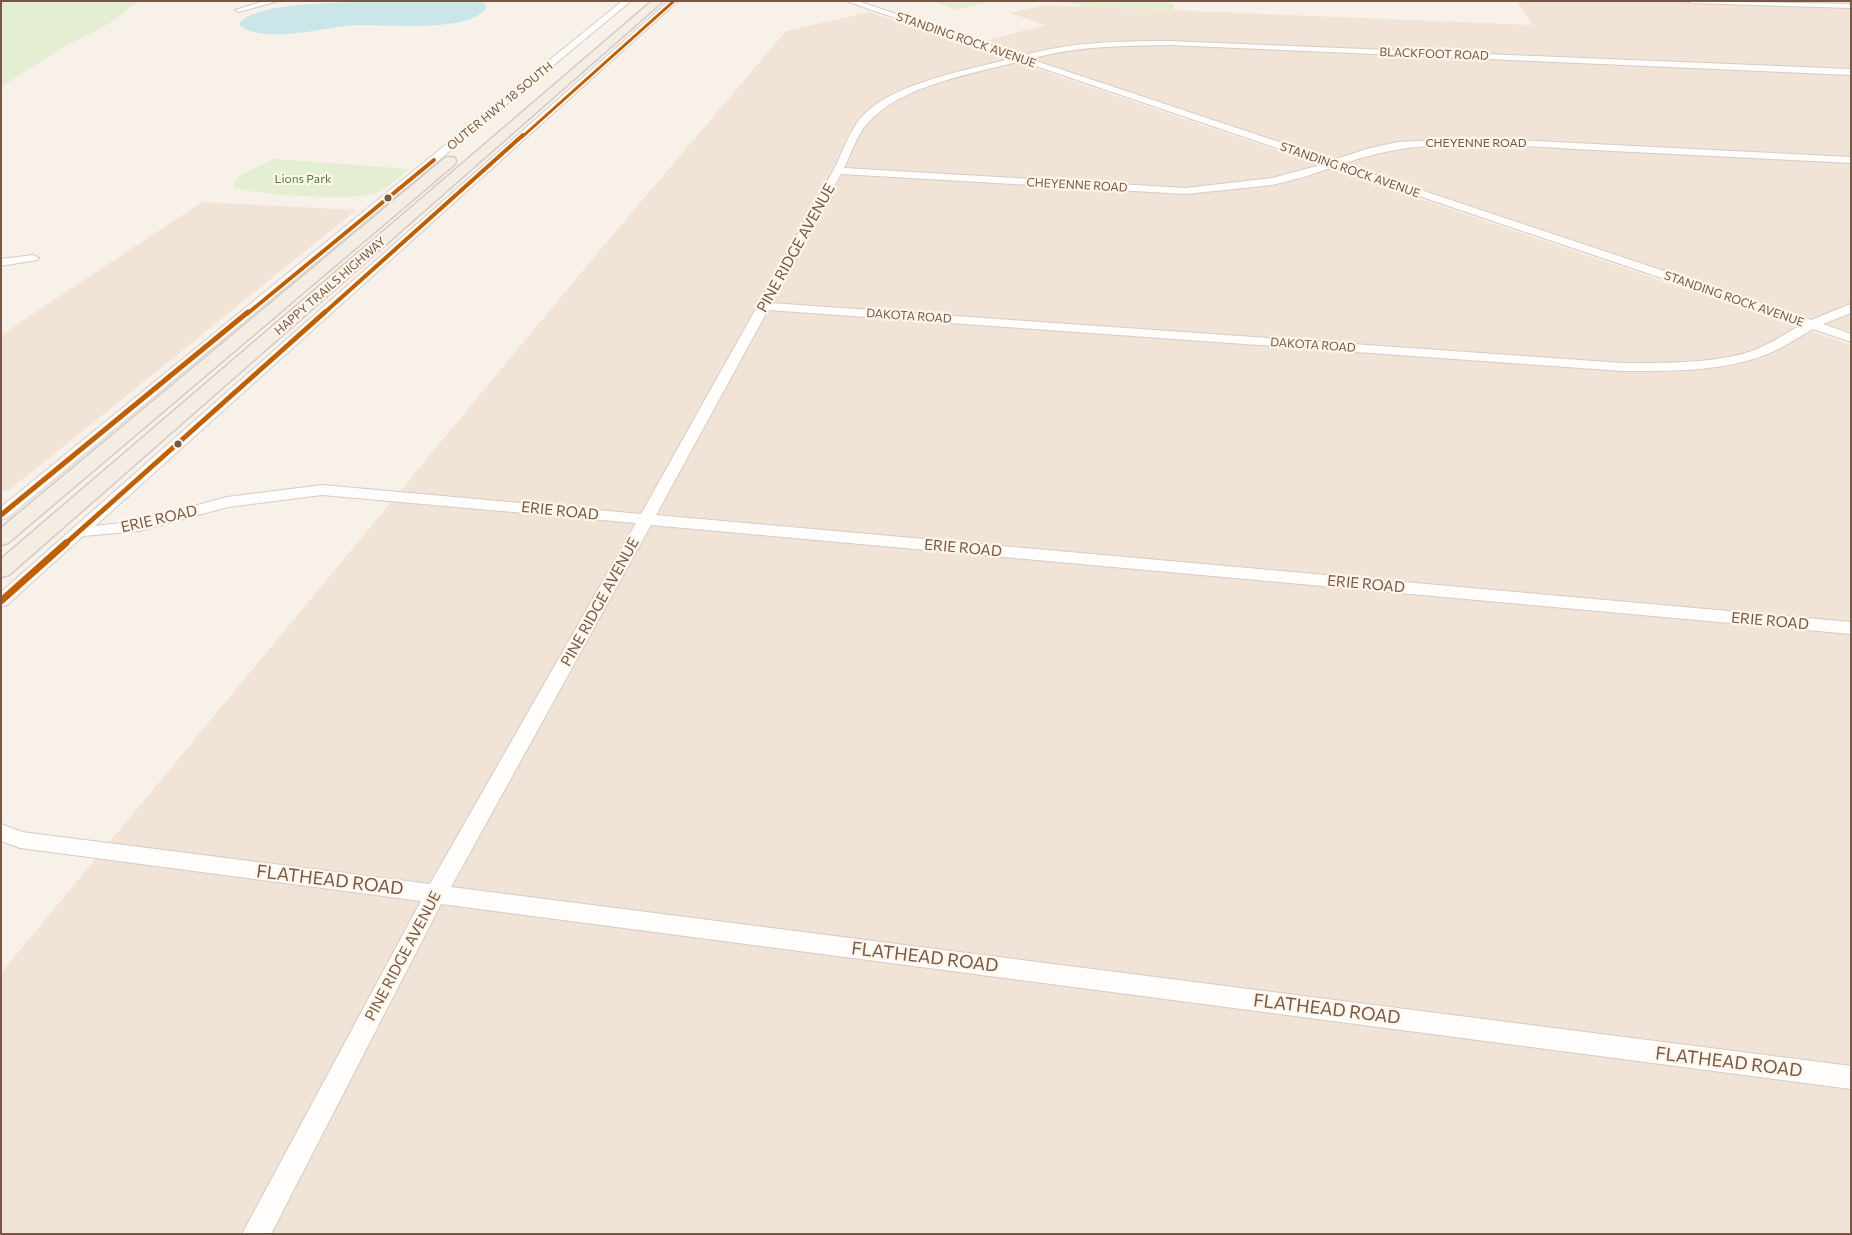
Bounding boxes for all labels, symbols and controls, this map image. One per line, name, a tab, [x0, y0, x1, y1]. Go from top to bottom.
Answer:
street label: STANDING ROCK AVENUE	[894, 9, 1038, 71]
street label: BLACKFOOT ROAD	[1379, 45, 1489, 63]
street label: OUTER HWY 18 SOUTH	[444, 59, 556, 153]
street label: CHEYENNE ROAD	[1425, 136, 1527, 150]
street label: STANDING ROCK AVENUE	[1278, 139, 1422, 201]
park label: Lions Park	[275, 172, 331, 186]
street label: CHEYENNE ROAD	[1026, 175, 1128, 195]
street label: PINE RIDGE AVENUE	[753, 180, 839, 316]
unlabelled marker	[383, 193, 393, 203]
street label: HAPPY TRAILS HIGHWAY	[272, 234, 388, 338]
street label: STANDING ROCK AVENUE	[1662, 268, 1806, 330]
street label: DAKOTA ROAD	[866, 306, 952, 326]
street label: DAKOTA ROAD	[1270, 335, 1356, 355]
unlabelled marker	[173, 439, 183, 449]
street label: ERIE ROAD	[520, 498, 600, 524]
street label: ERIE ROAD	[119, 501, 199, 537]
street label: PINE RIDGE AVENUE	[557, 534, 643, 670]
street label: ERIE ROAD	[923, 536, 1003, 560]
street label: ERIE ROAD	[1326, 572, 1406, 596]
street label: ERIE ROAD	[1730, 609, 1810, 633]
street label: FLATHEAD ROAD	[255, 860, 405, 900]
street label: PINE RIDGE AVENUE	[361, 888, 445, 1024]
street label: FLATHEAD ROAD	[850, 937, 1000, 977]
street label: FLATHEAD ROAD	[1252, 989, 1402, 1029]
street label: FLATHEAD ROAD	[1654, 1042, 1804, 1082]

